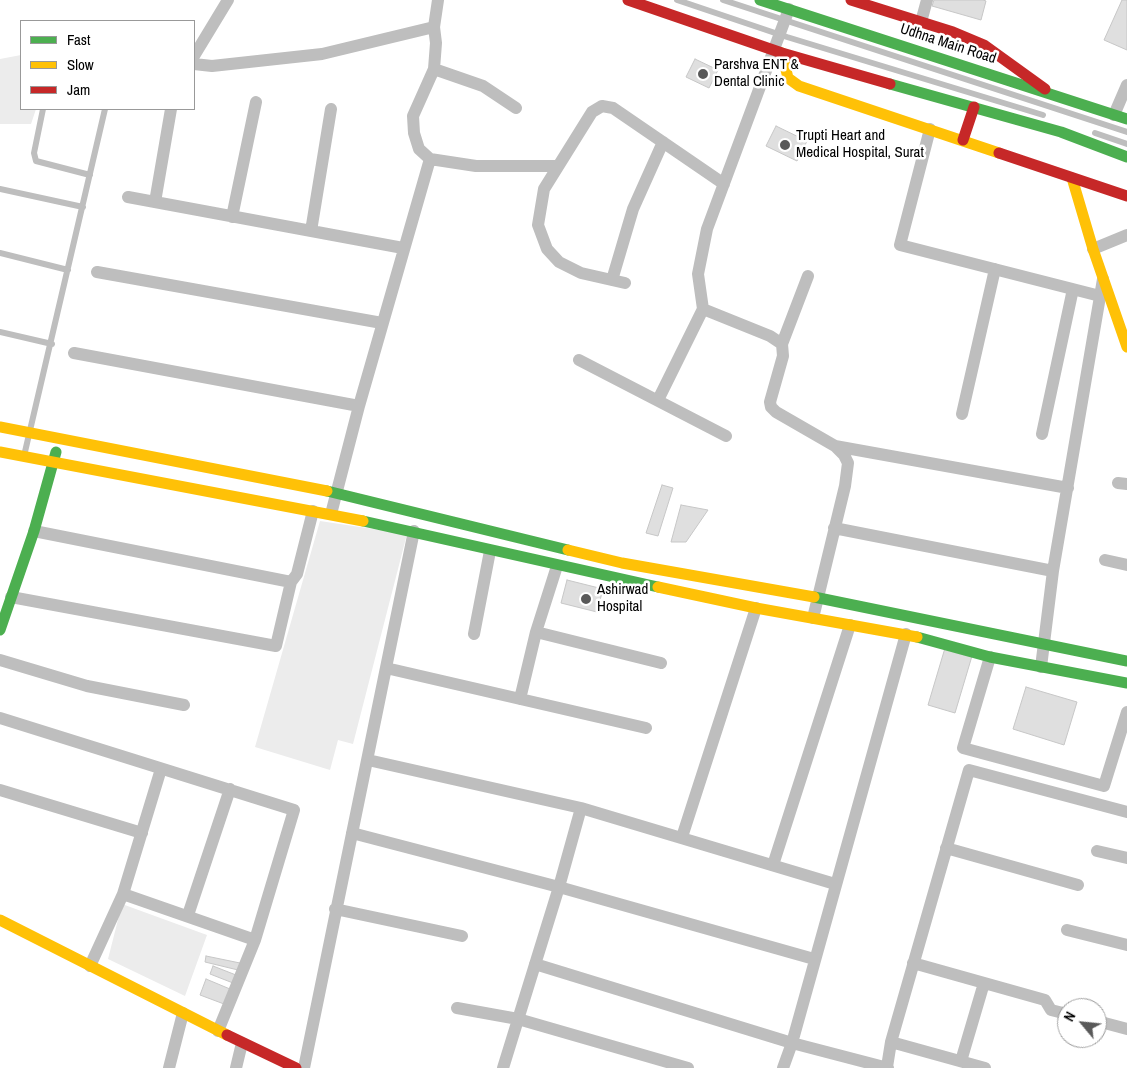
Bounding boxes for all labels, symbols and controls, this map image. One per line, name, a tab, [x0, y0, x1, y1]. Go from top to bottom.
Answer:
legend	[20, 20, 195, 110]
street label: Udhna Main Road	[898, 20, 998, 68]
text: Fast	[67, 29, 90, 50]
text: Slow	[67, 54, 94, 75]
place label: Parshva ENT & Dental Clinic	[714, 56, 799, 91]
marker: Parshva ENT & Dental Clinic	[696, 67, 710, 81]
text: Jam	[67, 79, 90, 100]
place label: Trupti Heart and Medical Hospital, Surat	[796, 127, 924, 162]
marker: Trupti Heart and Medical Hospital, Surat	[778, 138, 792, 152]
place label: Ashirwad Hospital	[597, 581, 648, 616]
marker: Ashirwad Hospital	[579, 592, 593, 606]
north arrow	[1057, 998, 1107, 1048]
text: N	[1060, 1009, 1080, 1024]

